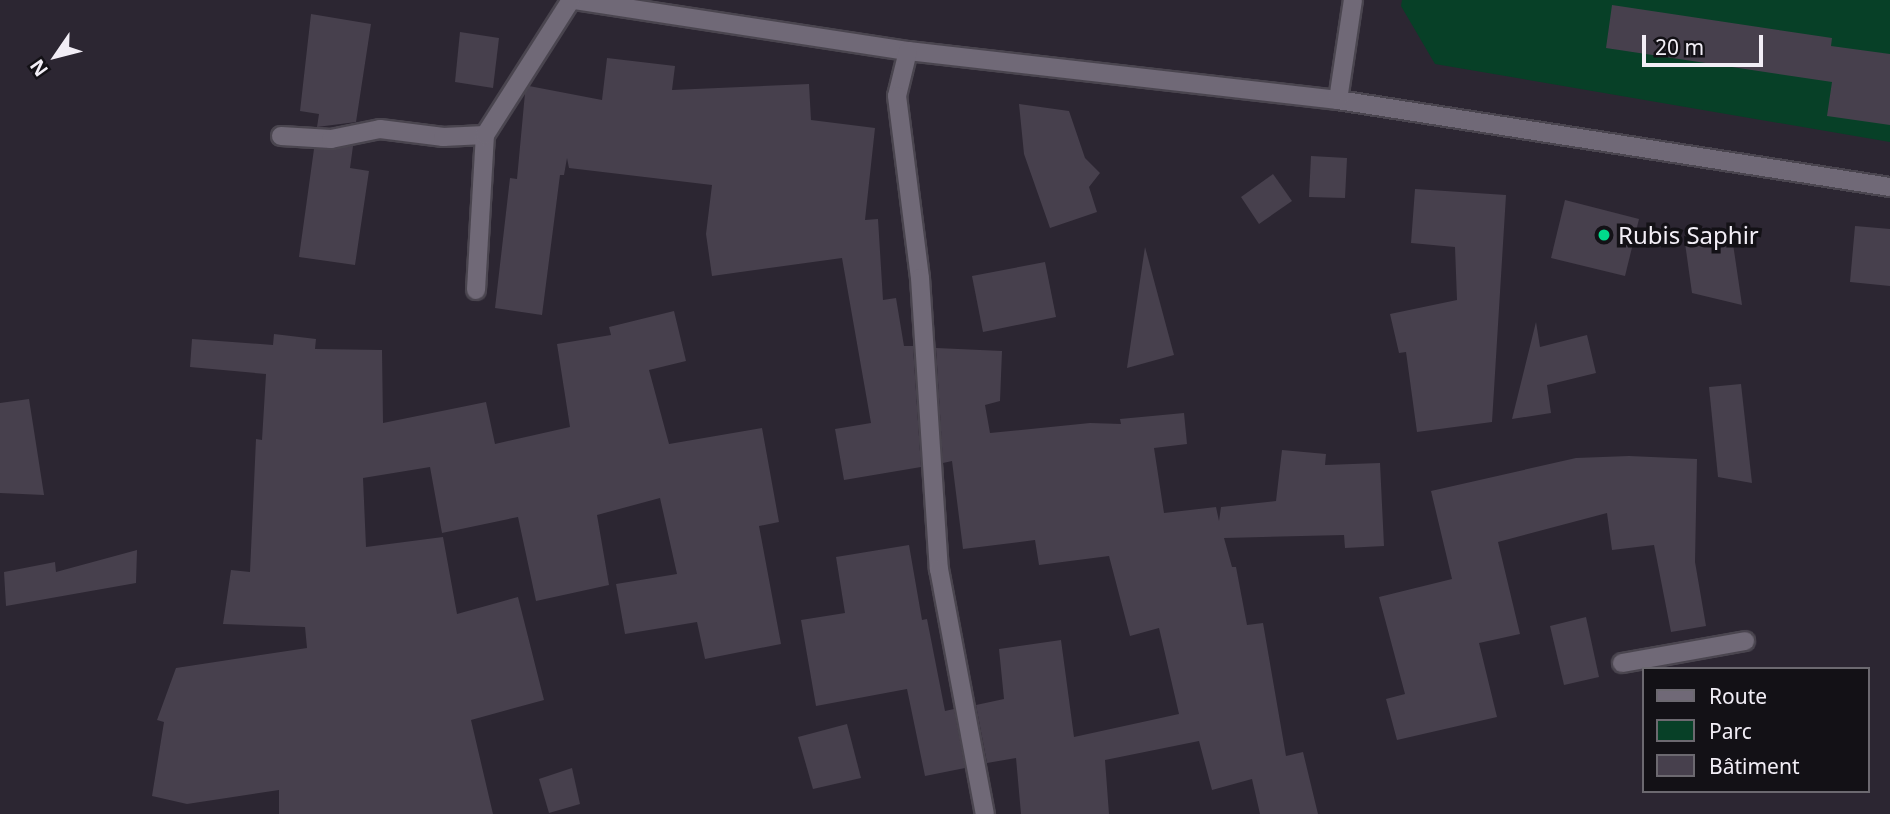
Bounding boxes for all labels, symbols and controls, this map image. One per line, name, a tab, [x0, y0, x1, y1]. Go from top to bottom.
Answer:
north arrow	[21, 21, 91, 91]
scale bar	[1645, 21, 1766, 65]
text: 20 m	[1655, 33, 1704, 61]
text: N	[24, 54, 54, 82]
place label: Rubis Saphir	[1618, 221, 1759, 249]
marker: Rubis Saphir	[1596, 227, 1612, 243]
legend	[1642, 667, 1869, 793]
text: Route	[1709, 682, 1767, 710]
text: Parc	[1709, 717, 1752, 745]
text: Bâtiment	[1709, 752, 1799, 780]

